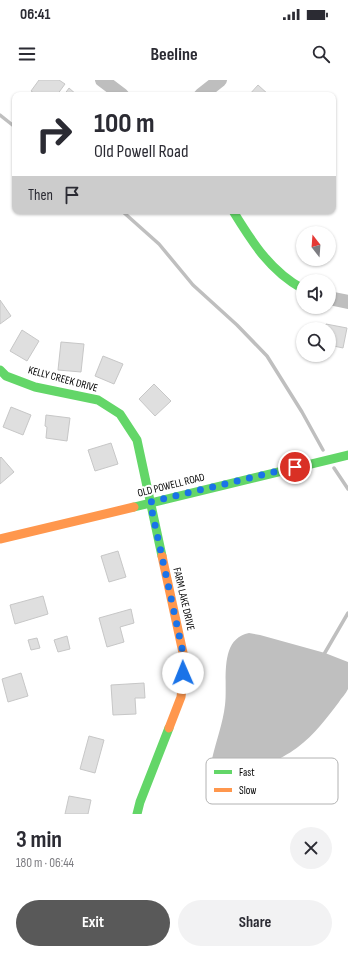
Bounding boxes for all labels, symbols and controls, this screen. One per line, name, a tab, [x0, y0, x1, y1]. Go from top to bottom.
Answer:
text: 06:41	[20, 5, 50, 24]
icon: menu	[16, 43, 38, 65]
icon: search	[310, 43, 332, 65]
text: Beeline	[150, 44, 198, 65]
text: 100 m	[94, 107, 155, 140]
icon: right	[28, 108, 80, 160]
text: Old Powell Road	[94, 141, 188, 162]
icon: arrive	[61, 184, 83, 206]
text: Then	[28, 186, 53, 205]
north arrow	[296, 226, 336, 266]
map controls	[296, 226, 336, 362]
button: sound	[296, 274, 336, 314]
button: search	[296, 322, 336, 362]
street label: KELLY CREEK DRIVE	[27, 363, 99, 395]
pin	[278, 450, 312, 484]
icon: arrive	[284, 456, 306, 478]
street label: OLD POWELL ROAD	[136, 470, 206, 500]
street label: FARM LAKE DRIVE	[170, 566, 198, 632]
position arrow	[162, 652, 204, 694]
legend	[206, 758, 338, 804]
text: Fast	[239, 766, 255, 779]
text: Slow	[239, 784, 256, 797]
text: 3 min	[16, 825, 62, 854]
button: close	[290, 827, 332, 869]
text: 180 m · 06:44	[16, 855, 74, 871]
button: Exit	[16, 900, 170, 946]
button: Share	[178, 900, 332, 946]

